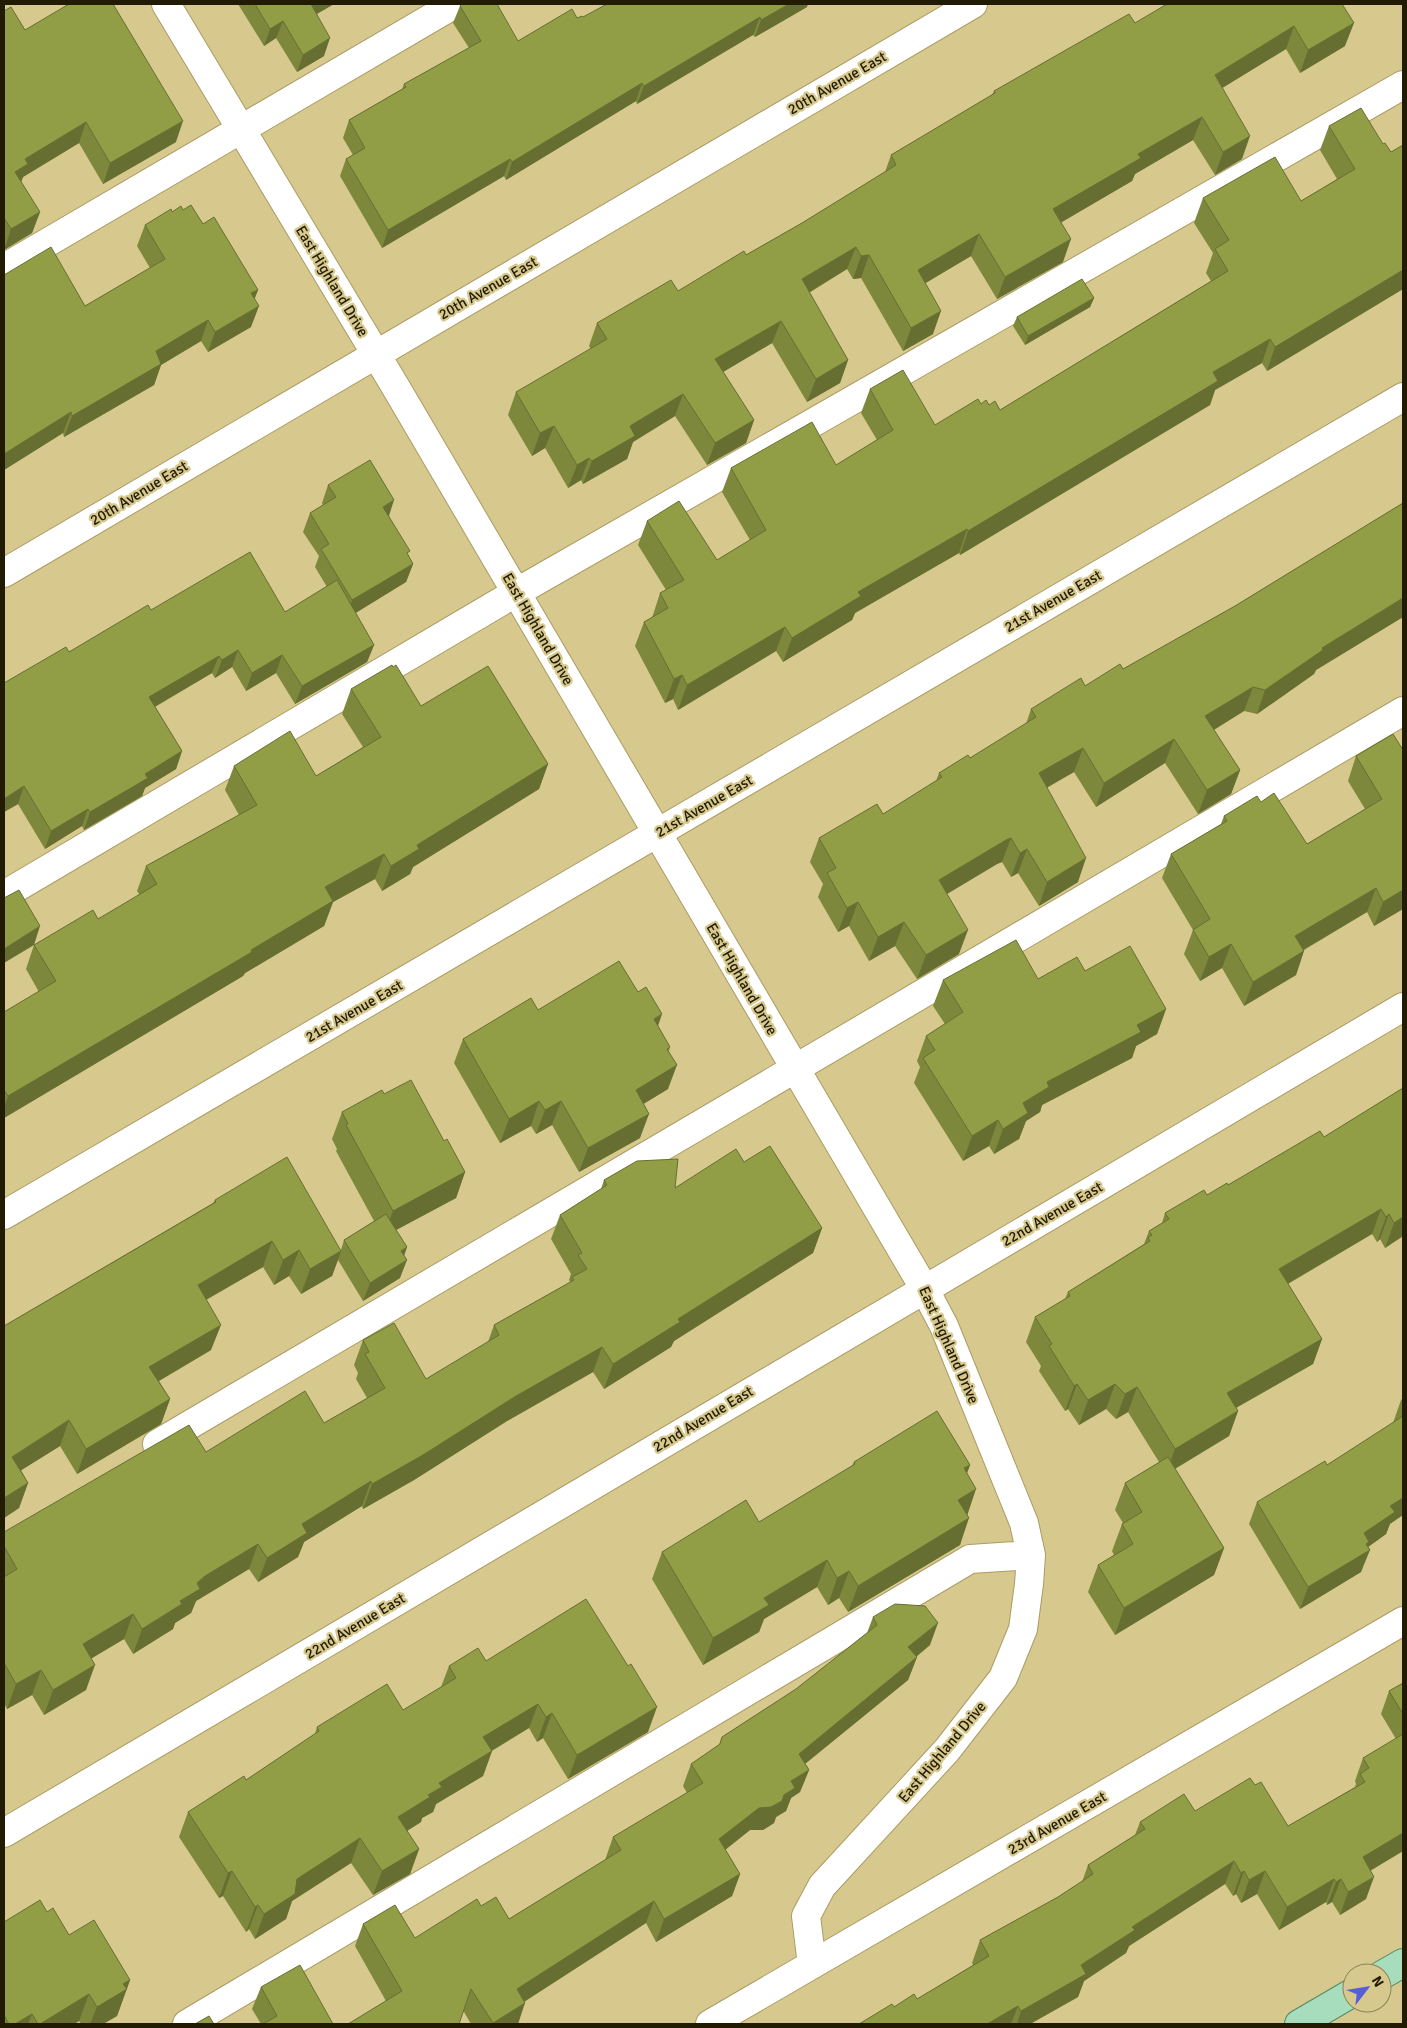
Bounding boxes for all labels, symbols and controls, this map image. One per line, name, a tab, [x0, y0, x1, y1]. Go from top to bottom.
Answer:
street label: 20th Avenue East	[784, 47, 890, 119]
street label: East Highland Drive	[292, 222, 372, 340]
street label: 20th Avenue East	[435, 252, 541, 324]
street label: 20th Avenue East	[87, 457, 191, 529]
street label: 21st Avenue East	[1001, 566, 1105, 636]
street label: East Highland Drive	[499, 570, 577, 688]
street label: 21st Avenue East	[652, 771, 756, 841]
street label: East Highland Drive	[703, 920, 781, 1038]
street label: 21st Avenue East	[302, 976, 406, 1046]
street label: 22nd Avenue East	[998, 1178, 1106, 1250]
street label: East Highland Drive	[915, 1284, 983, 1406]
street label: 22nd Avenue East	[650, 1382, 756, 1456]
street label: 22nd Avenue East	[302, 1589, 408, 1663]
street label: East Highland Drive	[894, 1698, 990, 1806]
street label: 23rd Avenue East	[1004, 1787, 1110, 1859]
north arrow	[1342, 1963, 1392, 2013]
text: N	[1368, 1973, 1388, 1990]

